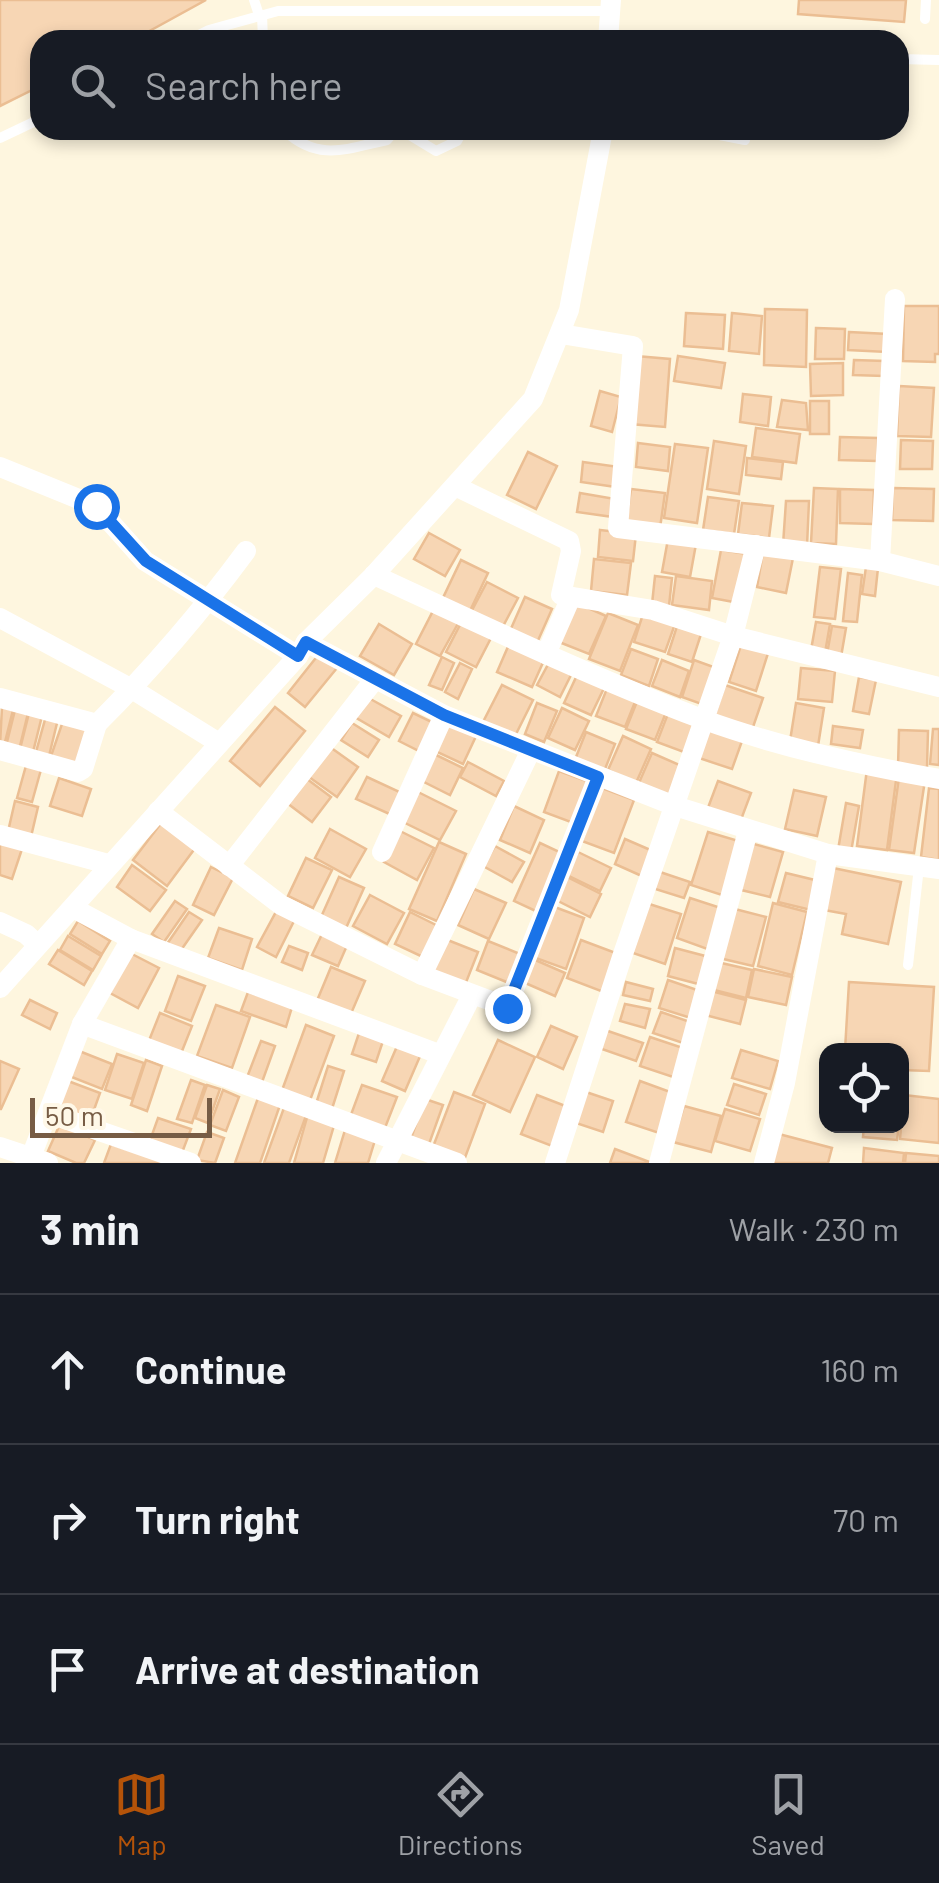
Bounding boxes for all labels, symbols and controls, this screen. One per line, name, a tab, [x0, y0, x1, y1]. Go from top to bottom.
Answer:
search box	[30, 30, 909, 140]
icon: search	[65, 58, 120, 113]
text: Search here	[145, 62, 343, 108]
route start	[74, 484, 120, 530]
route end	[485, 986, 531, 1032]
map controls	[819, 1043, 909, 1133]
button: locate	[819, 1043, 909, 1133]
scale bar	[30, 1093, 212, 1138]
text: 50 m	[45, 1098, 104, 1132]
text: 3 min	[40, 1203, 140, 1253]
text: Walk · 230 m	[729, 1209, 899, 1247]
icon: ahead	[40, 1342, 95, 1397]
text: Continue	[135, 1346, 286, 1392]
text: 160 m	[820, 1350, 899, 1388]
icon: right	[40, 1492, 95, 1547]
text: Turn right	[135, 1496, 300, 1542]
text: 70 m	[833, 1500, 899, 1538]
icon: arrive	[40, 1642, 95, 1697]
text: Arrive at destination	[135, 1646, 480, 1692]
tab: Map	[114, 1767, 169, 1861]
tab: Directions	[398, 1767, 523, 1861]
tab: Saved	[751, 1767, 825, 1861]

